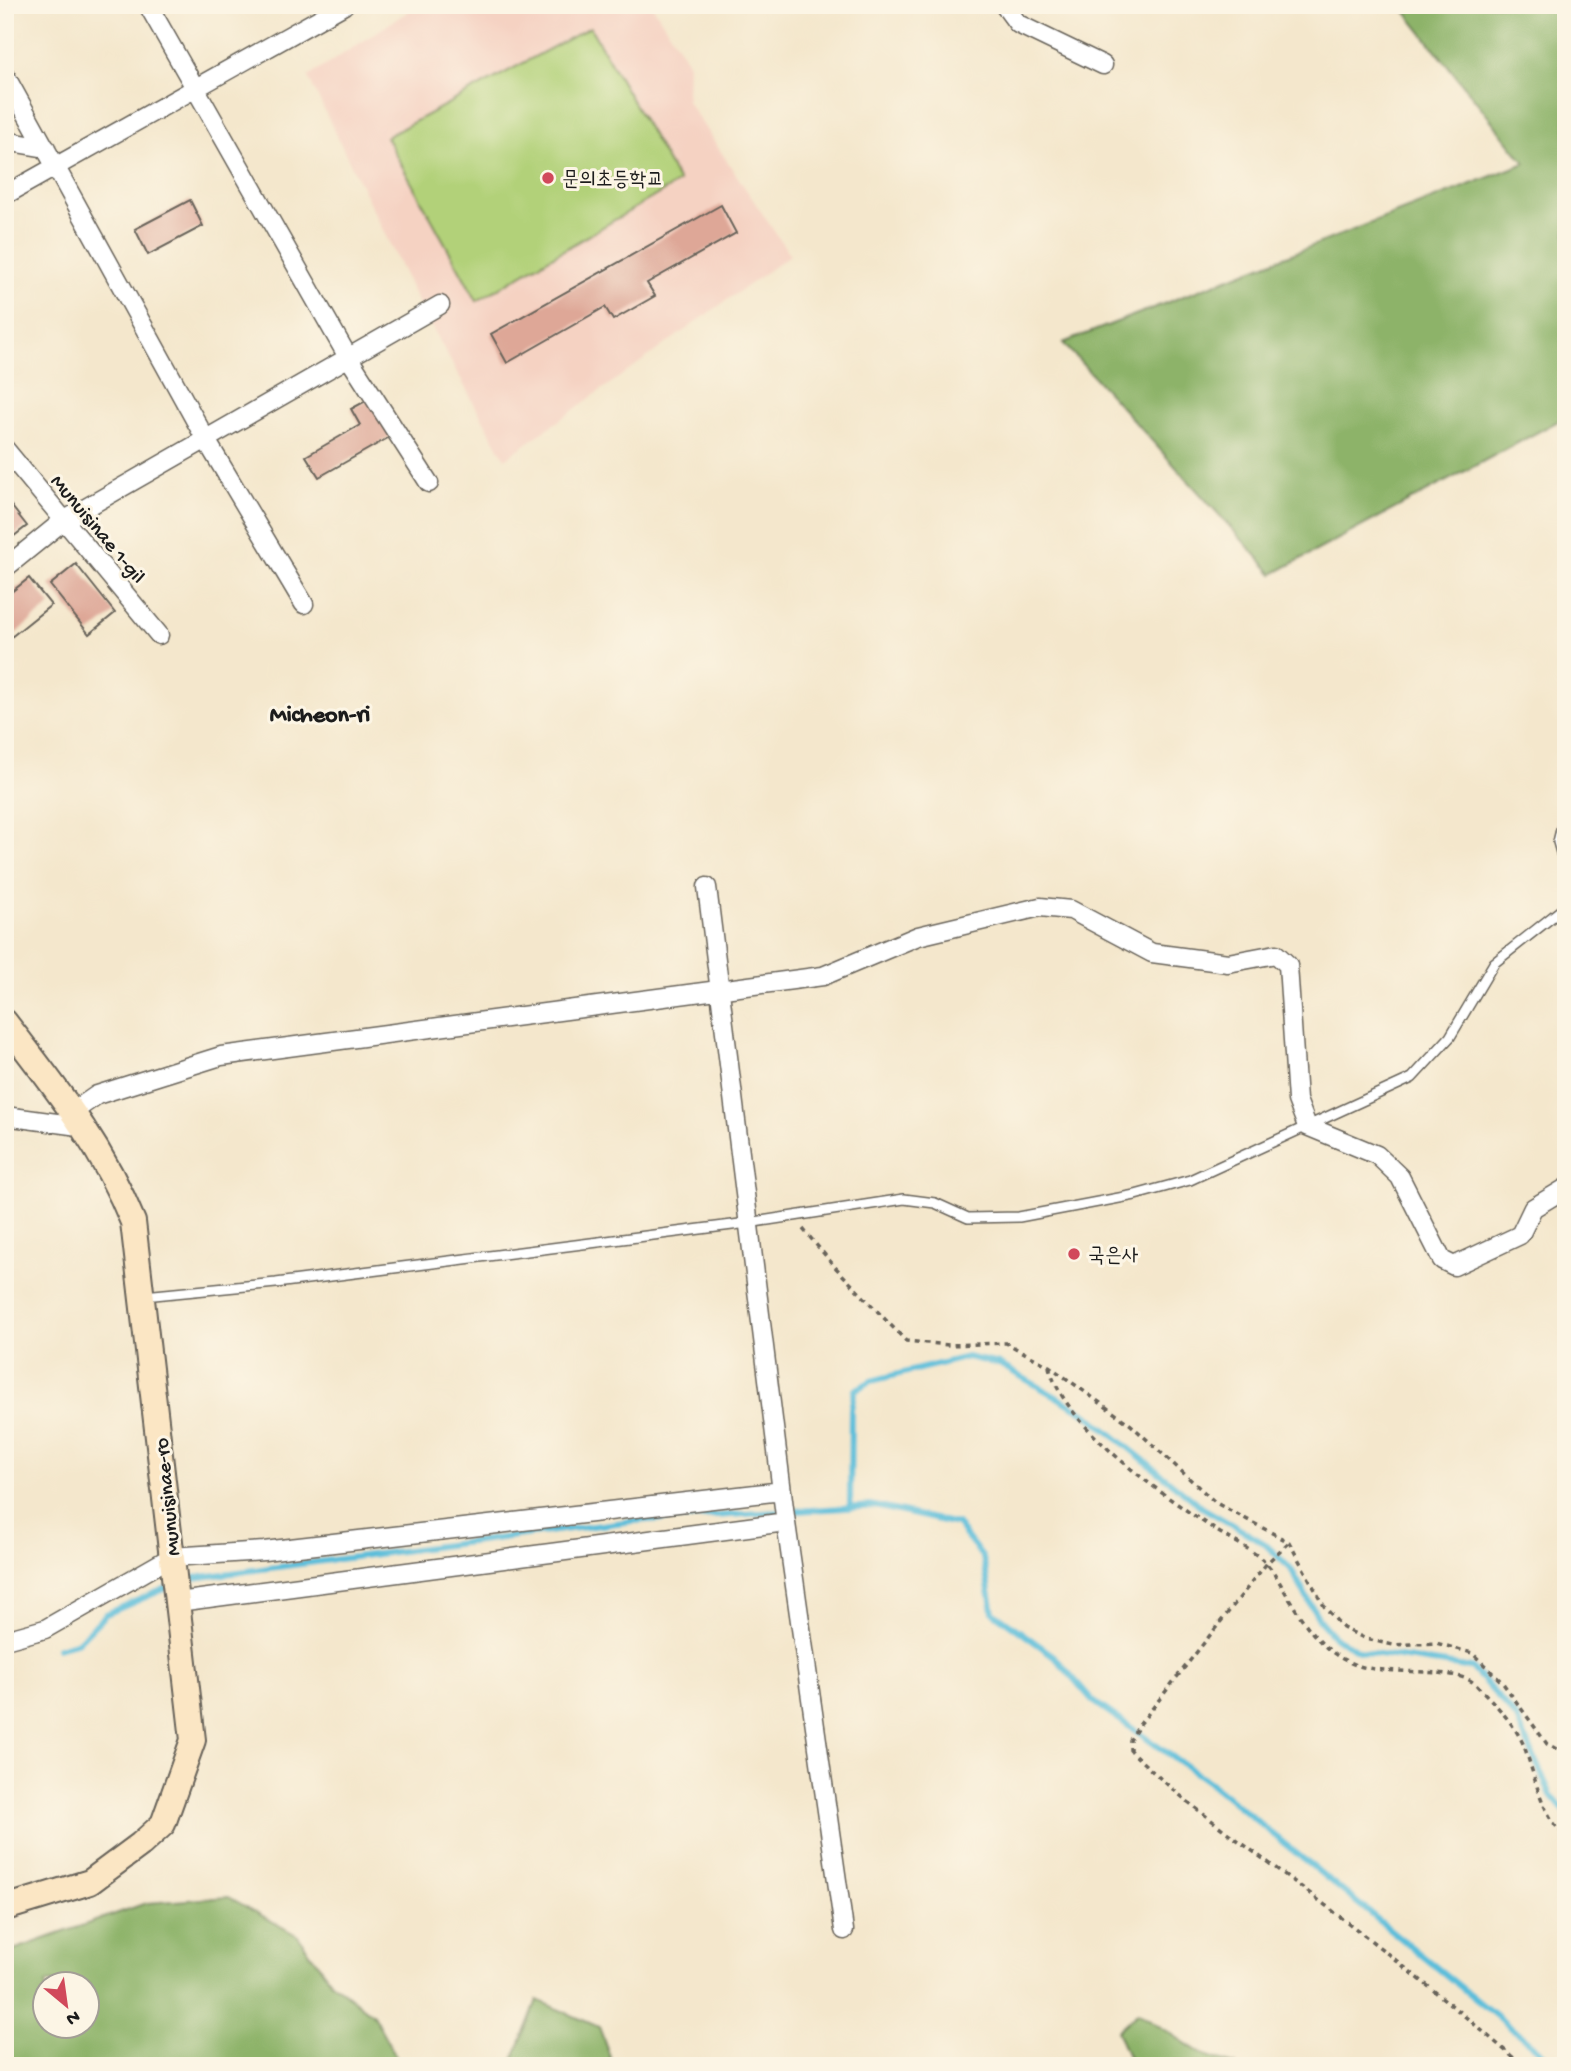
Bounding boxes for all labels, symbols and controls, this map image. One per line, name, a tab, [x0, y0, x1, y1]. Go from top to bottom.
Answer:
place label: 문의초등학교	[562, 169, 663, 194]
marker: 문의초등학교	[540, 170, 556, 186]
street label: Munuisinae 1-gil	[43, 471, 149, 590]
district label: Micheon-ri	[270, 702, 370, 731]
place label: 국은사	[1088, 1245, 1139, 1270]
marker: 국은사	[1066, 1246, 1082, 1262]
street label: Munuisinae-ro	[151, 1436, 188, 1557]
north arrow	[32, 1969, 102, 2039]
text: N	[62, 2004, 84, 2030]

